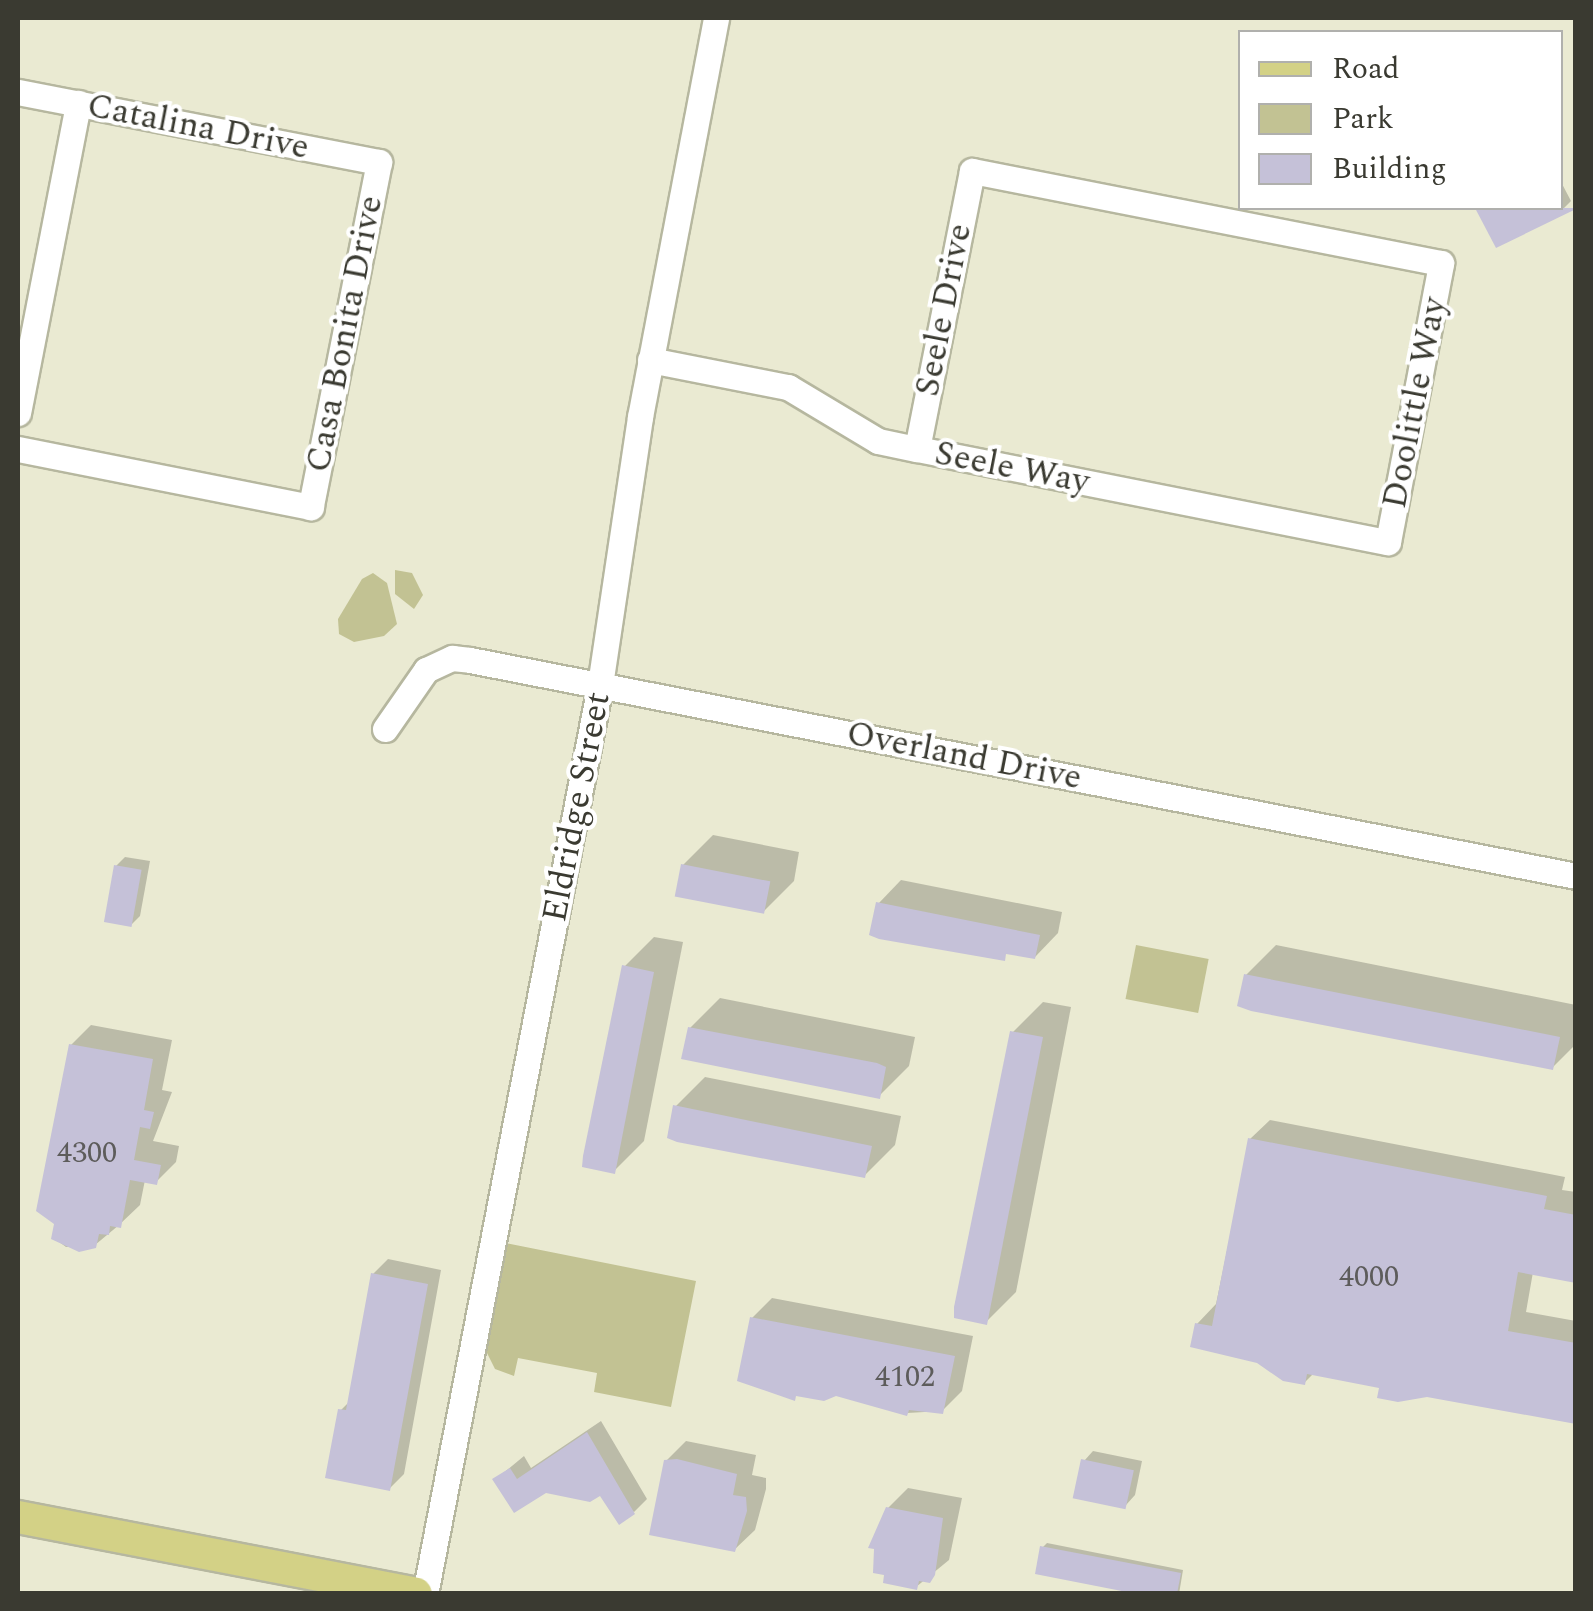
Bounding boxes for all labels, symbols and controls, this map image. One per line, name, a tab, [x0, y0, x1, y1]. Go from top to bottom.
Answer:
legend	[1238, 30, 1563, 210]
text: Road	[1332, 46, 1400, 92]
street label: Catalina Drive	[84, 85, 312, 169]
text: Park	[1332, 96, 1394, 142]
text: Building	[1332, 146, 1447, 192]
street label: Casa Bonita Drive	[298, 192, 392, 476]
street label: Seele Drive	[907, 220, 981, 400]
street label: Doolittle Way	[1374, 294, 1456, 512]
street label: Seele Way	[931, 432, 1093, 504]
street label: Eldridge Street	[534, 688, 620, 926]
street label: Overland Drive	[843, 713, 1085, 799]
house number: 4300	[57, 1135, 117, 1171]
house number: 4000	[1339, 1259, 1399, 1295]
house number: 4102	[875, 1359, 935, 1395]

